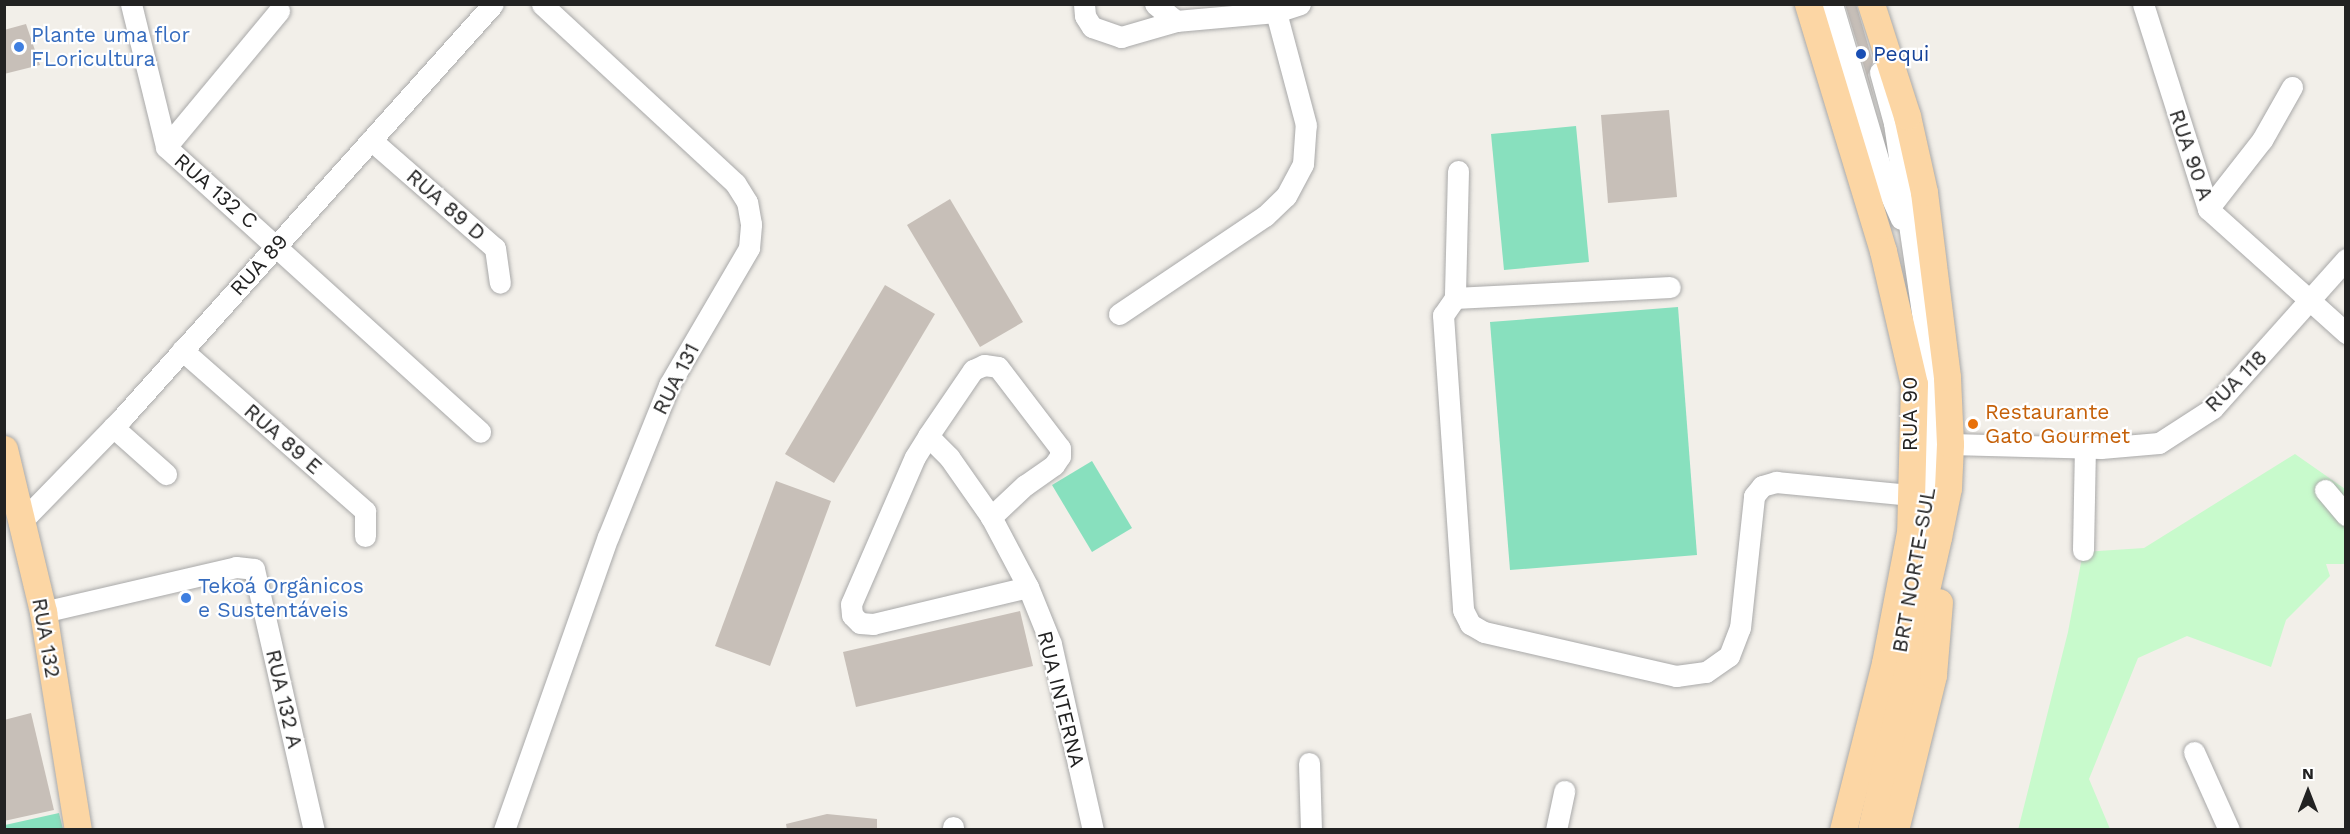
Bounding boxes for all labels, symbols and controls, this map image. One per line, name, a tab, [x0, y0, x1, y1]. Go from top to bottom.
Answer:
place label: Plante uma flor FLoricultura	[31, 22, 191, 72]
marker: Plante uma flor FLoricultura	[12, 40, 26, 54]
place label: Pequi	[1873, 41, 1929, 67]
marker: Pequi	[1854, 47, 1868, 61]
street label: RUA 90 A	[2163, 105, 2219, 205]
street label: RUA 132 C	[169, 148, 263, 234]
street label: RUA 89 D	[401, 163, 491, 247]
street label: RUA 89	[224, 229, 294, 301]
street label: RUA 131	[647, 339, 705, 419]
street label: RUA 118	[2199, 344, 2273, 418]
street label: RUA 90	[1897, 376, 1923, 452]
street label: RUA 89 E	[239, 398, 327, 480]
place label: Restaurante Gato Gourmet	[1985, 399, 2130, 449]
marker: Restaurante Gato Gourmet	[1966, 417, 1980, 431]
street label: BRT NORTE-SUL	[1887, 485, 1941, 655]
place label: Tekoá Orgânicos e Sustentáveis	[198, 573, 364, 623]
marker: Tekoá Orgânicos e Sustentáveis	[179, 591, 193, 605]
street label: RUA 132	[26, 595, 66, 681]
street label: RUA INTERNA	[1032, 628, 1090, 770]
street label: RUA 132 A	[260, 646, 308, 752]
north arrow	[2278, 762, 2338, 822]
text: N	[2302, 764, 2314, 783]

